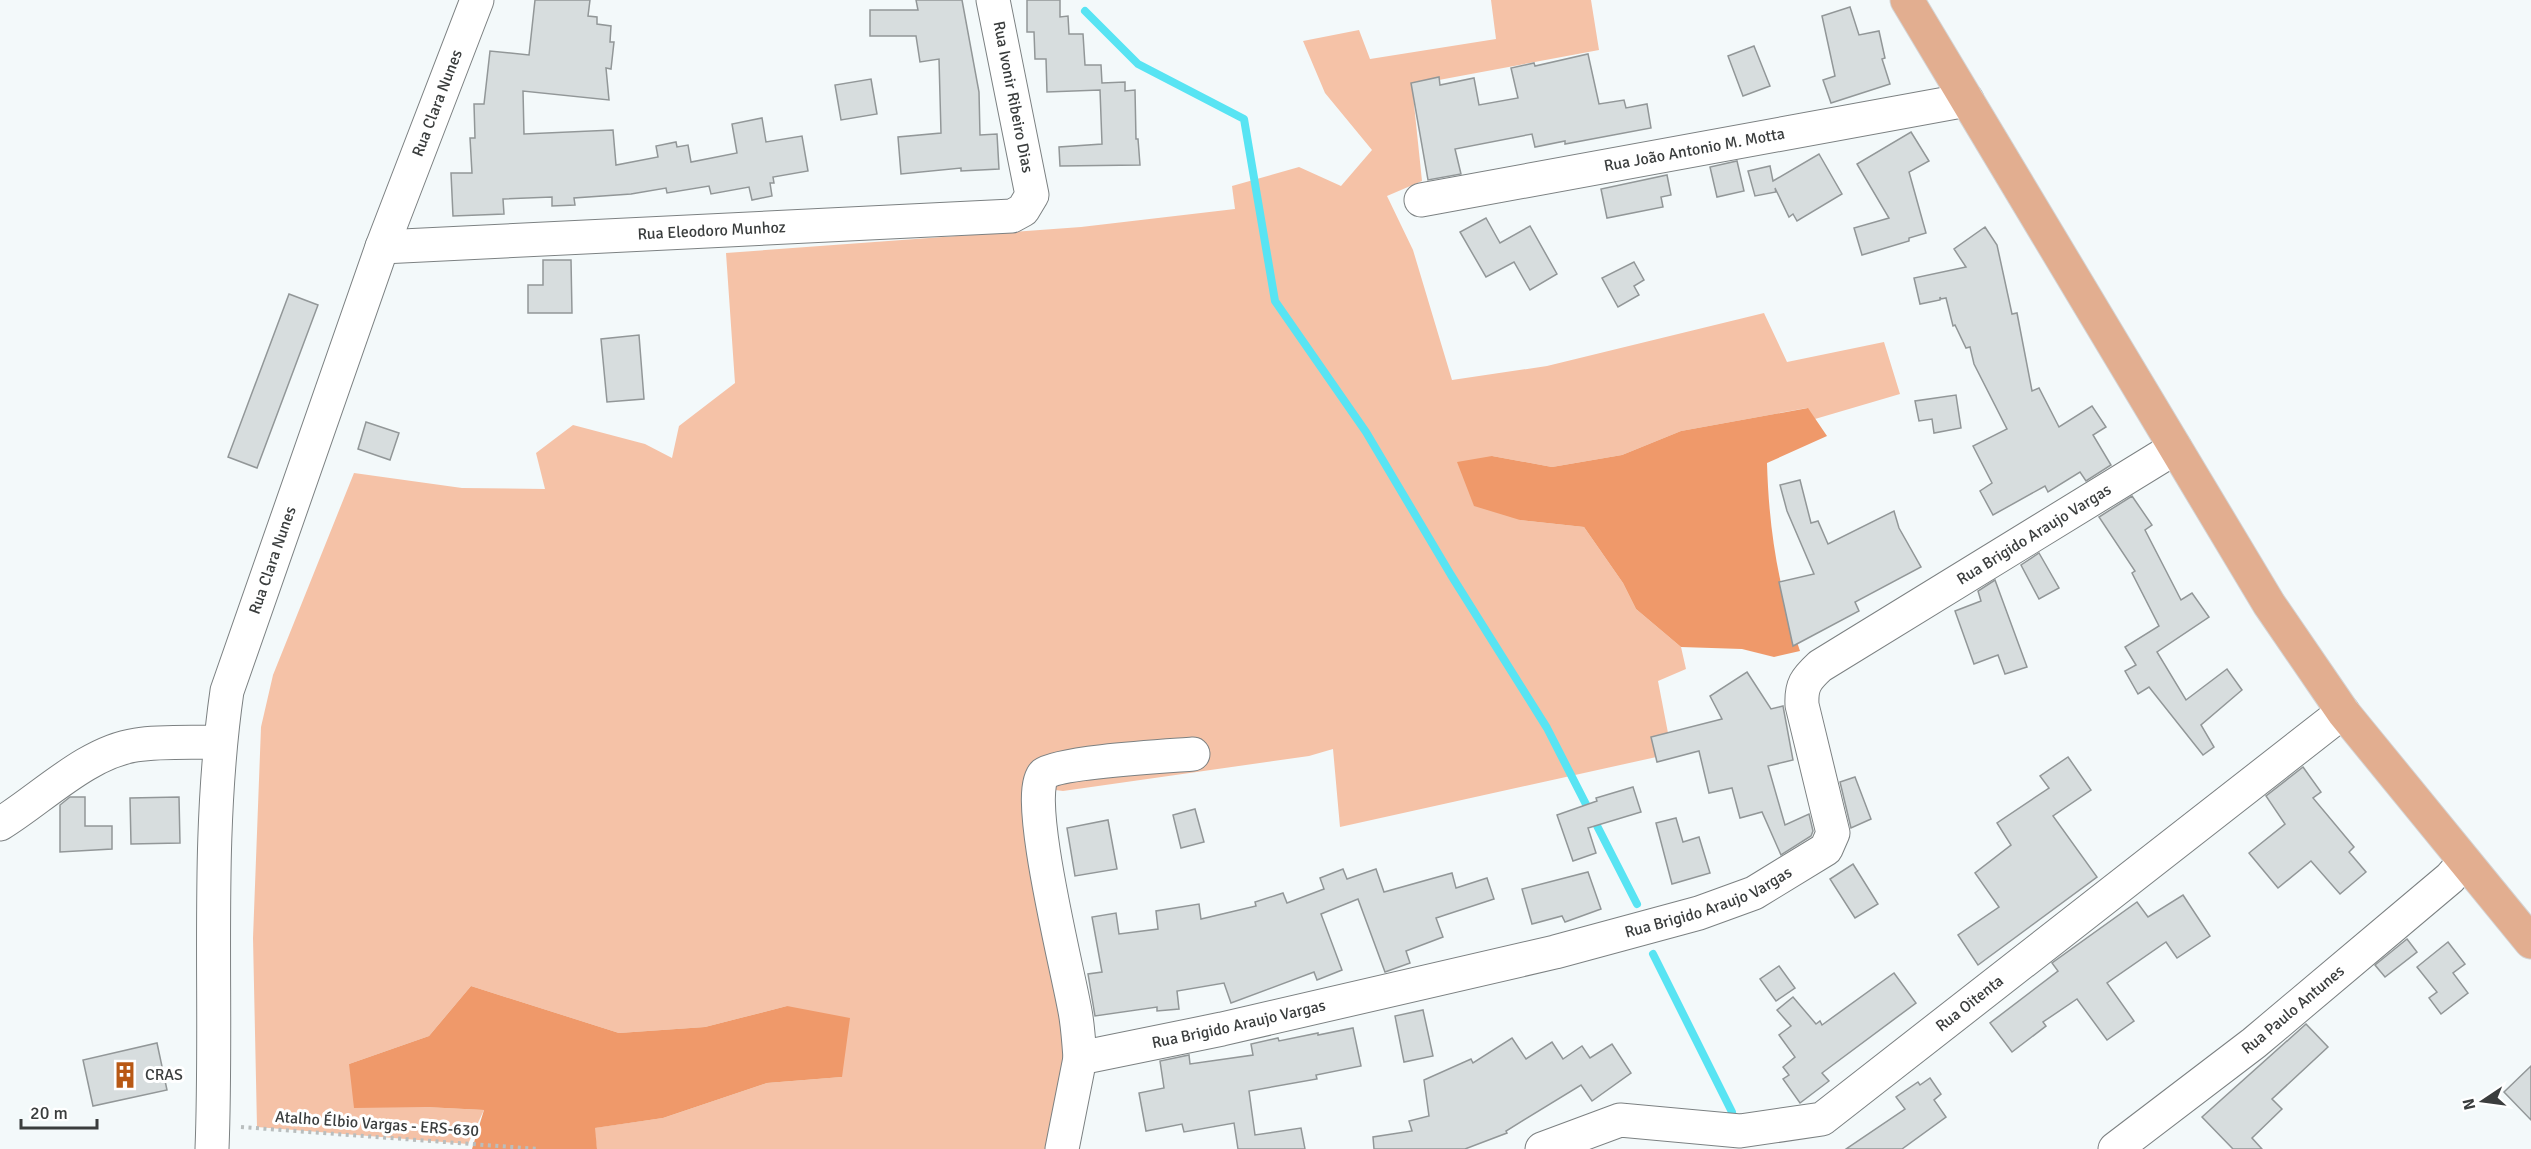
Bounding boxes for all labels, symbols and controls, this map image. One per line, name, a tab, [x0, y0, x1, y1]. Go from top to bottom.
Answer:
street label: Rua Ivonir Ribeiro Dias	[988, 19, 1038, 175]
street label: Rua Clara Nunes	[408, 47, 467, 159]
street label: Rua João Antonio M. Motta	[1602, 124, 1787, 176]
street label: Rua Eleodoro Munhoz	[637, 217, 786, 244]
street label: Rua Brigido Araujo Vargas	[1953, 480, 2115, 589]
street label: Rua Clara Nunes	[245, 504, 301, 617]
street label: Rua Brigido Araujo Vargas	[1623, 862, 1796, 943]
street label: Rua Paulo Antunes	[2238, 961, 2349, 1059]
street label: Rua Oitenta	[1932, 971, 2008, 1036]
street label: Rua Brigido Araujo Vargas	[1150, 995, 1328, 1053]
building icon: CRAS	[110, 1060, 140, 1090]
place label: CRAS	[145, 1065, 183, 1085]
north arrow	[2453, 1071, 2513, 1131]
scale bar	[21, 1092, 98, 1130]
text: N	[2458, 1096, 2480, 1112]
text: 20 m	[30, 1102, 68, 1124]
street label: Atalho Élbio Vargas - ERS-630	[274, 1107, 480, 1141]

